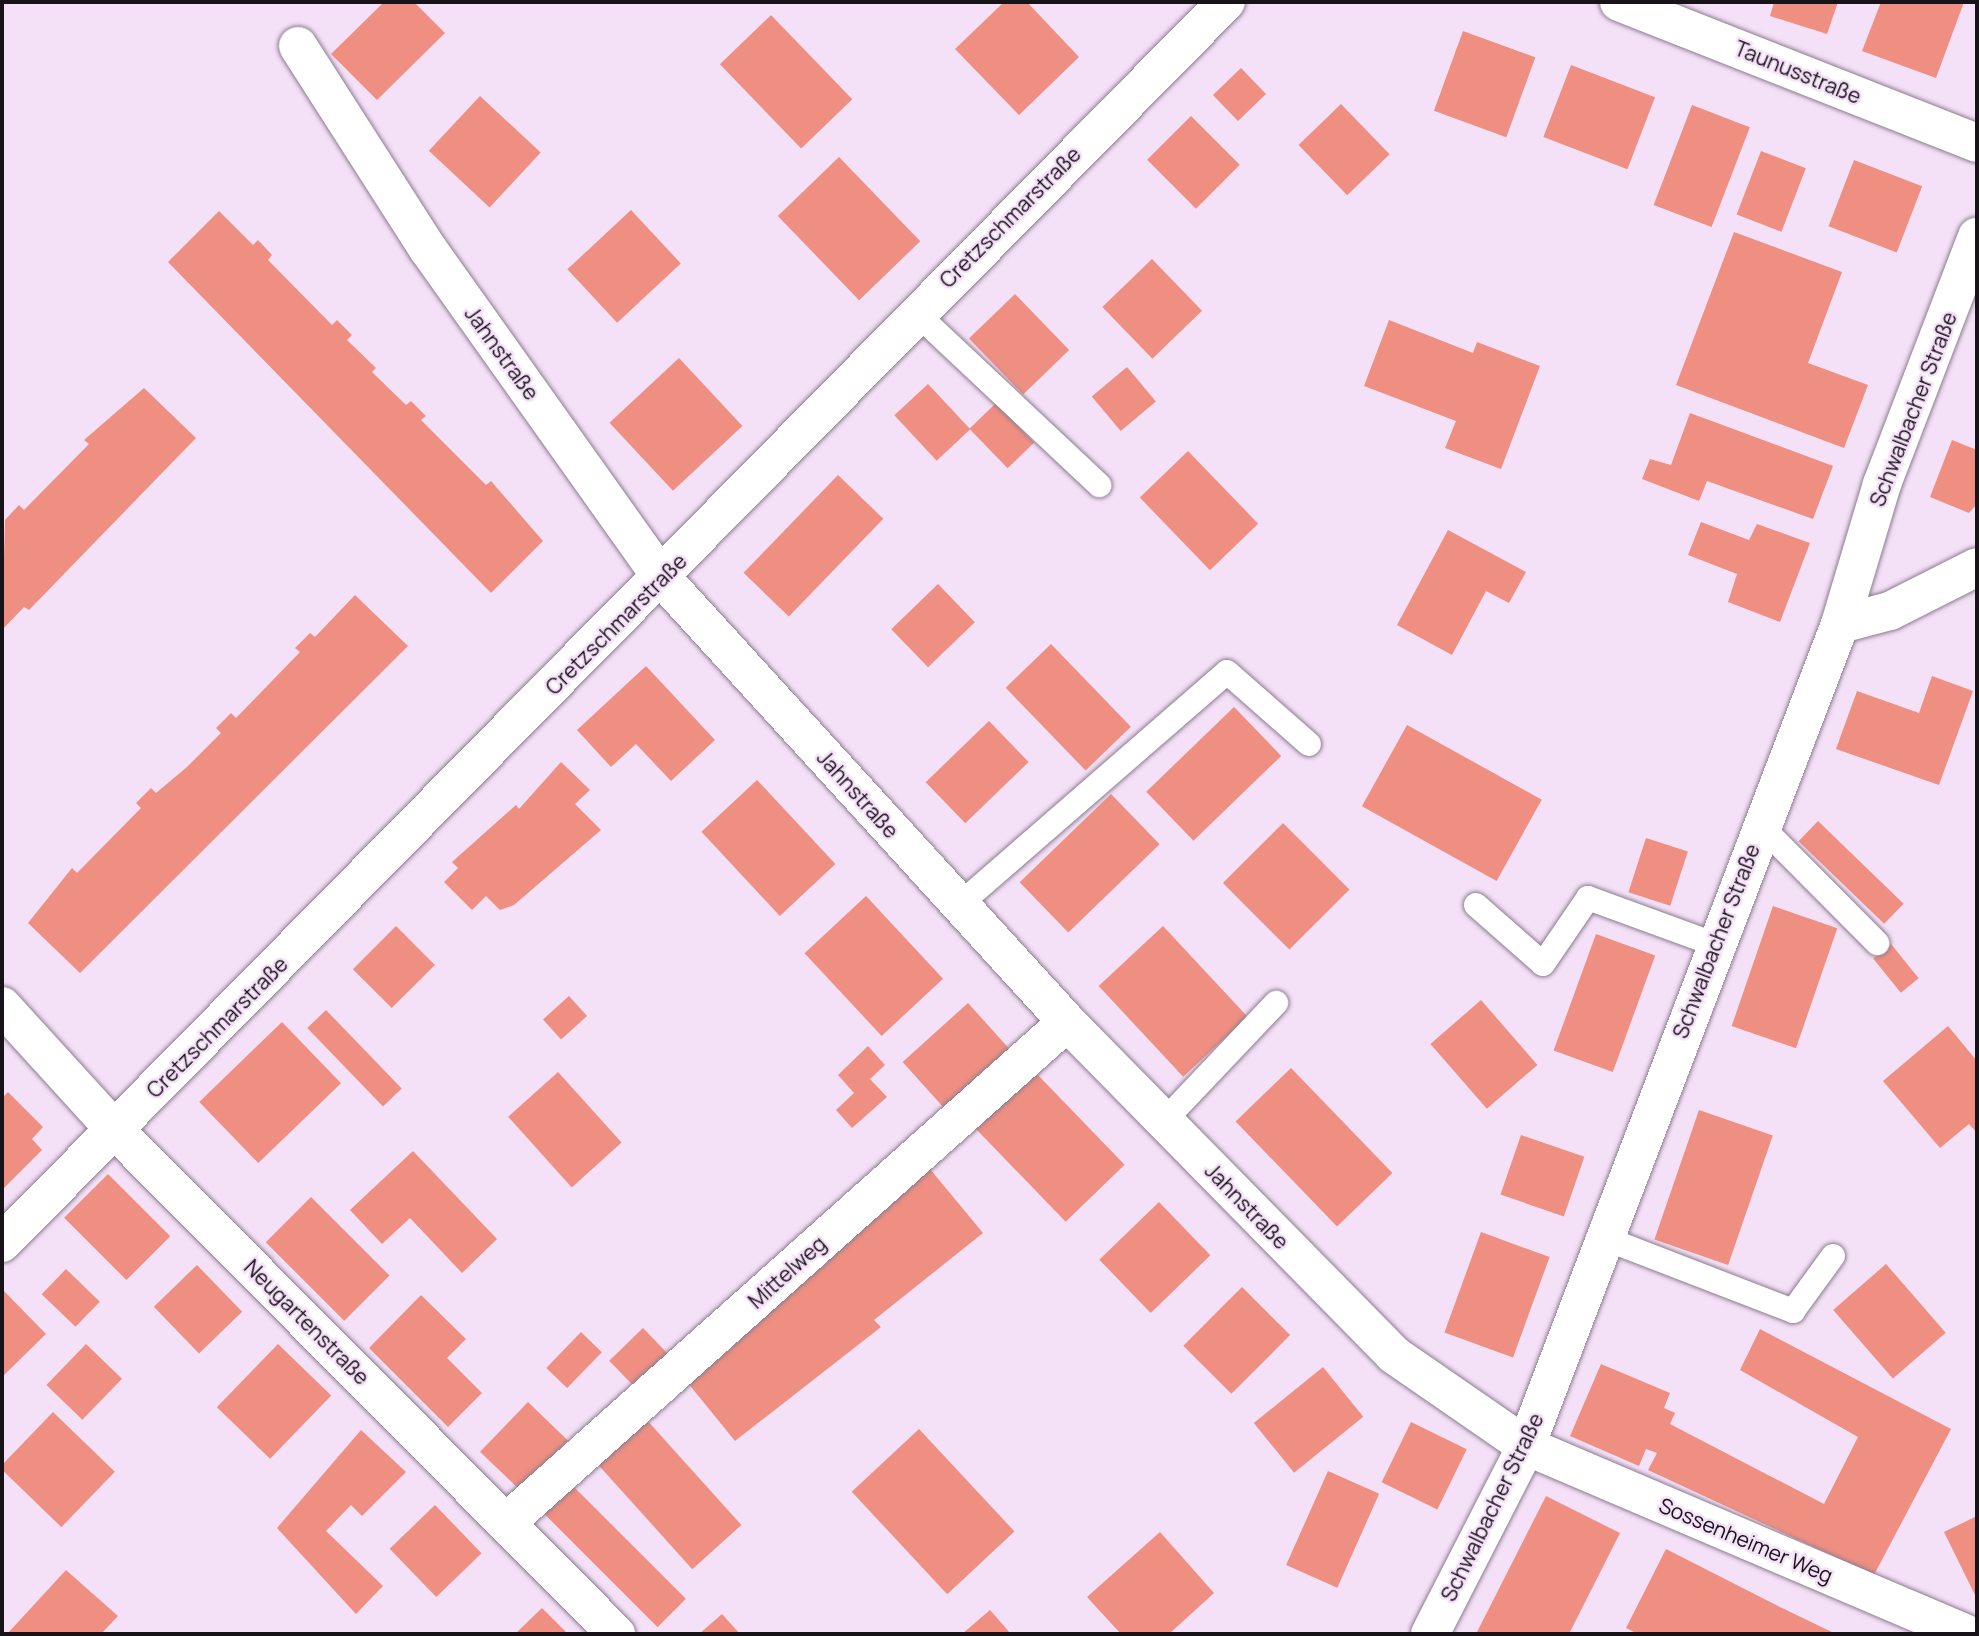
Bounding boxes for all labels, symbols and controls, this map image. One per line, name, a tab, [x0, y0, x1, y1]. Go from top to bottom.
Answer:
street label: Taunusstraße	[1731, 35, 1865, 109]
street label: Cretzschmarstraße	[934, 141, 1086, 293]
street label: Jahnstraße	[460, 301, 544, 405]
street label: Schwalbacher Straße	[1864, 308, 1962, 510]
street label: Cretzschmarstraße	[540, 548, 692, 700]
street label: Jahnstraße	[812, 745, 904, 843]
street label: Schwalbacher Straße	[1667, 840, 1765, 1042]
street label: Cretzschmarstraße	[141, 951, 293, 1103]
street label: Jahnstraße	[1200, 1158, 1294, 1254]
street label: Mittelweg	[743, 1231, 831, 1313]
street label: Neugartenstraße	[239, 1254, 375, 1390]
street label: Schwalbacher Straße	[1435, 1409, 1549, 1605]
street label: Sossenheimer Weg	[1655, 1492, 1837, 1588]

